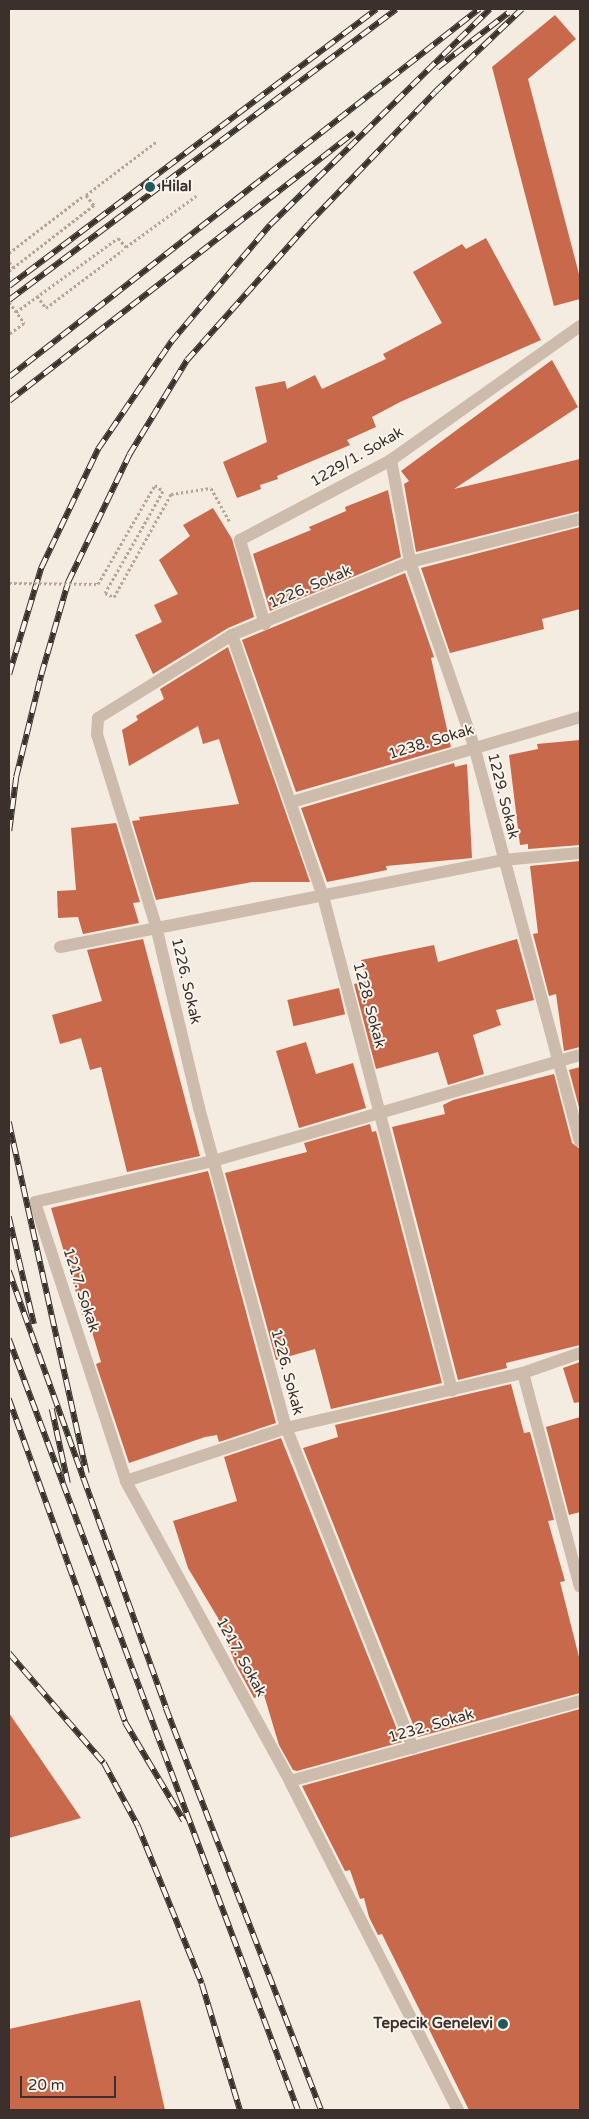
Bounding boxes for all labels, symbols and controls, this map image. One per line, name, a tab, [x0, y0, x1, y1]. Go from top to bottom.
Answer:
place label: Hilal	[161, 178, 192, 196]
marker: Hilal	[143, 180, 157, 194]
street label: 1229/1. Sokak	[307, 423, 407, 491]
street label: 1226. Sokak	[266, 561, 354, 613]
street label: 1238. Sokak	[386, 720, 476, 764]
street label: 1229. Sokak	[484, 751, 522, 841]
street label: 1226. Sokak	[167, 936, 205, 1026]
street label: 1228. Sokak	[349, 960, 389, 1050]
street label: 1217. Sokak	[59, 1246, 103, 1334]
street label: 1226. Sokak	[267, 1327, 307, 1417]
street label: 1217. Sokak	[212, 1614, 270, 1700]
street label: 1232. Sokak	[386, 1705, 476, 1747]
place label: Tepecik Genelevi	[373, 2015, 493, 2033]
marker: Tepecik Genelevi	[497, 2018, 509, 2030]
scale bar	[22, 2066, 119, 2098]
text: 20 m	[28, 2076, 65, 2094]

